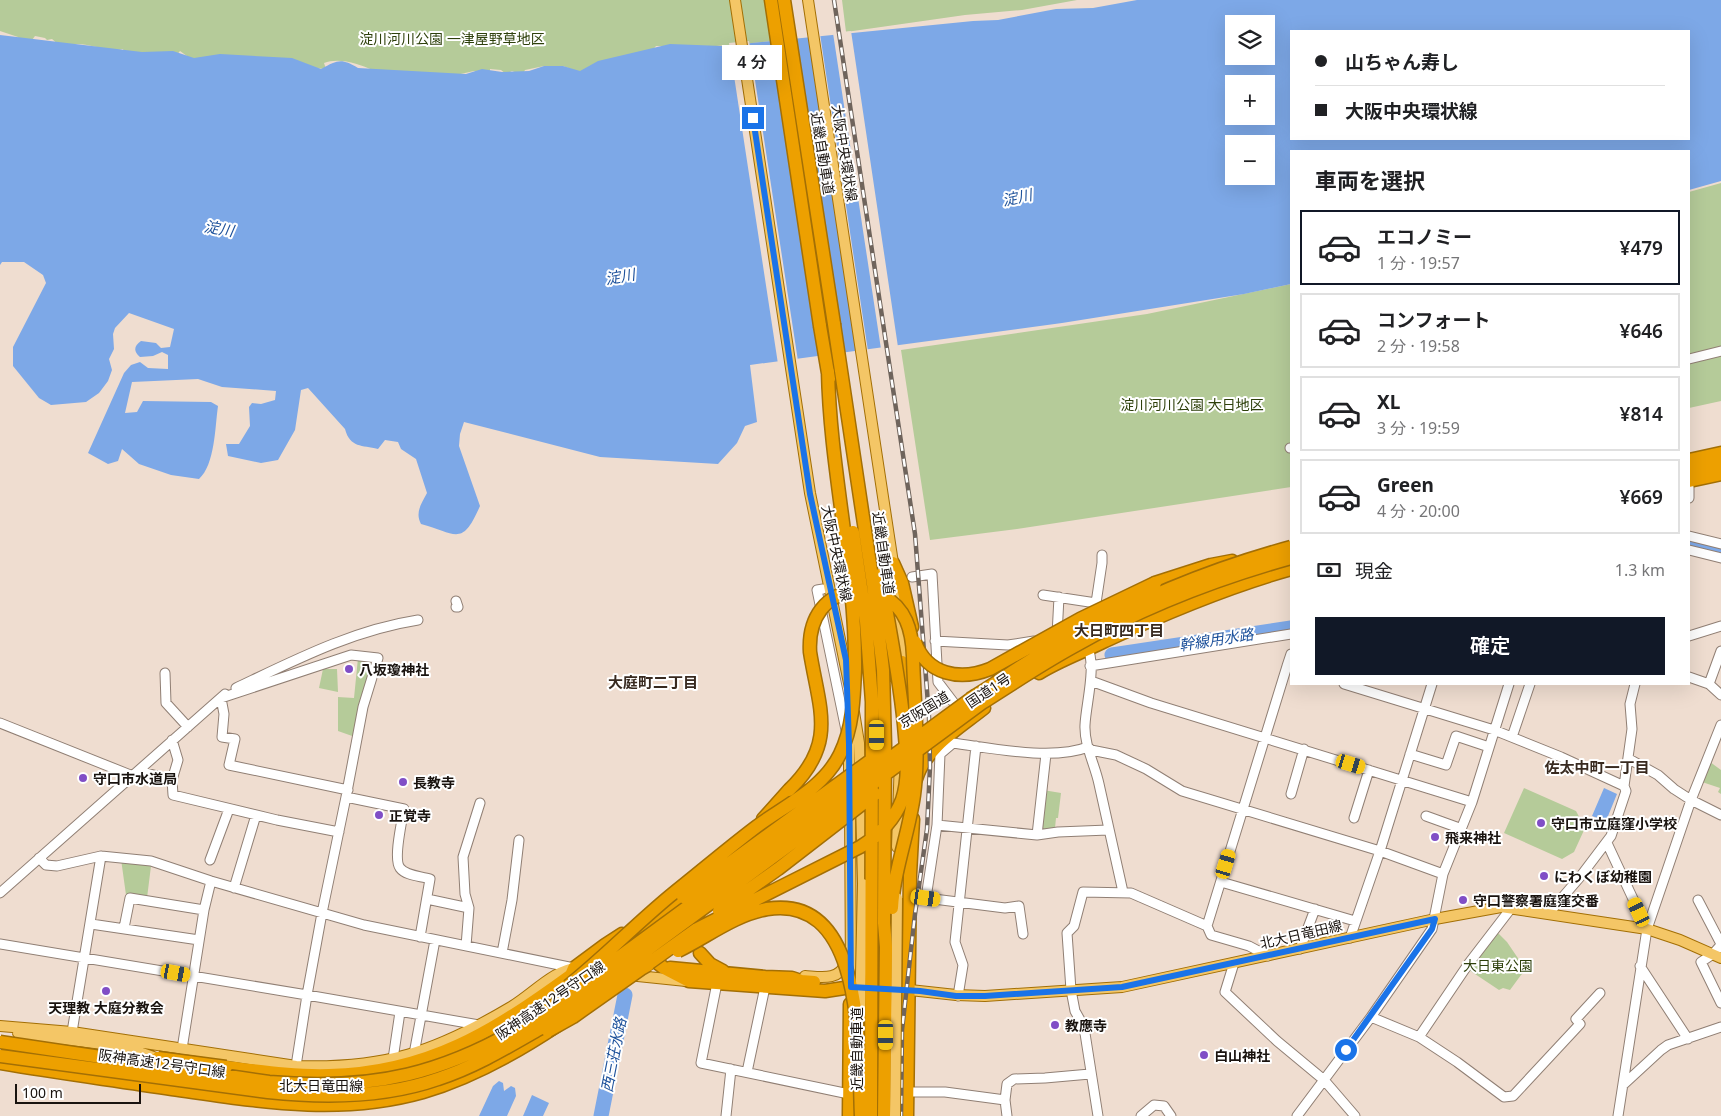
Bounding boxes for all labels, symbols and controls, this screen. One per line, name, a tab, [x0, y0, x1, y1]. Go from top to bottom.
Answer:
map controls	[1225, 15, 1275, 185]
button: layers	[1225, 15, 1275, 65]
park label: 淀川河川公園 一津屋野草地区	[359, 29, 545, 48]
callout: 4 分	[723, 46, 783, 80]
text: 山ちゃん寿し	[1345, 49, 1459, 75]
text: 4 分	[737, 51, 767, 73]
button: +	[1225, 75, 1275, 125]
text: 大阪中央環状線	[1345, 98, 1478, 124]
street label: 大阪中央環状線	[828, 103, 862, 203]
route end	[742, 107, 764, 129]
street label: 近畿自動車道	[807, 110, 839, 196]
button: −	[1225, 135, 1275, 185]
text: 車両を選択	[1315, 165, 1425, 195]
water label: 淀川	[1000, 184, 1036, 210]
water label: 淀川	[203, 216, 237, 241]
text: エコノミー	[1377, 224, 1472, 250]
icon: car	[1317, 225, 1362, 270]
text: ¥479	[1620, 235, 1663, 261]
text: 1 分 · 19:57	[1377, 252, 1460, 274]
water label: 淀川	[603, 263, 638, 288]
text: コンフォート	[1377, 307, 1490, 333]
icon: car	[1317, 308, 1362, 353]
text: ¥646	[1620, 318, 1663, 344]
text: 2 分 · 19:58	[1377, 335, 1460, 357]
text: XL	[1377, 389, 1400, 415]
icon: car	[1317, 391, 1362, 436]
park label: 淀川河川公園 大日地区	[1120, 395, 1264, 414]
text: ¥814	[1620, 401, 1663, 427]
text: 3 分 · 19:59	[1377, 417, 1460, 439]
text: Green	[1377, 472, 1434, 498]
icon: car	[1317, 474, 1362, 519]
text: ¥669	[1620, 484, 1663, 510]
text: 4 分 · 20:00	[1377, 500, 1460, 522]
street label: 大阪中央環状線	[818, 503, 856, 603]
street label: 近畿自動車道	[869, 510, 899, 596]
icon: cash	[1315, 556, 1343, 584]
text: 現金	[1355, 558, 1393, 584]
text: 1.3 km	[1615, 559, 1665, 581]
button: 確定	[1315, 617, 1665, 675]
district label: 大日町四丁目	[1074, 620, 1164, 640]
water label: 幹線用水路	[1177, 623, 1257, 655]
place label: 八坂瓊神社	[359, 660, 429, 679]
marker: 八坂瓊神社	[343, 663, 355, 675]
street label: 国道1号	[962, 668, 1014, 712]
district label: 大庭町二丁目	[608, 672, 698, 692]
street label: 京阪国道	[895, 686, 953, 732]
car	[869, 720, 884, 750]
car	[1334, 752, 1367, 776]
district label: 佐太中町一丁目	[1544, 757, 1650, 777]
place label: 守口市水道局	[93, 769, 177, 788]
marker: 守口市水道局	[77, 772, 89, 784]
place label: 長教寺	[413, 773, 455, 792]
marker: 長教寺	[397, 776, 409, 788]
place label: 正覚寺	[389, 806, 431, 825]
marker: 正覚寺	[373, 809, 385, 821]
place label: 守口市立庭窪小学校	[1551, 814, 1677, 833]
marker: 守口市立庭窪小学校	[1535, 817, 1547, 829]
place label: 飛来神社	[1445, 828, 1501, 847]
marker: 飛来神社	[1429, 831, 1441, 843]
car	[1214, 847, 1237, 881]
place label: にわくぼ幼稚園	[1554, 867, 1652, 886]
marker: にわくぼ幼稚園	[1538, 870, 1550, 882]
car	[910, 888, 941, 908]
place label: 守口警察署庭窪交番	[1473, 891, 1599, 910]
marker: 守口警察署庭窪交番	[1457, 894, 1469, 906]
car	[1625, 895, 1652, 929]
street label: 北大日竜田線	[1258, 915, 1344, 953]
street label: 阪神高速12号守口線	[492, 956, 608, 1044]
park label: 大日東公園	[1463, 956, 1533, 975]
car	[159, 963, 192, 983]
marker: 天理教 大庭分教会	[100, 985, 112, 997]
place label: 天理教 大庭分教会	[48, 998, 164, 1017]
street label: 近畿自動車道	[847, 1007, 866, 1091]
water label: 西三荘水路	[596, 1014, 630, 1094]
place label: 教應寺	[1065, 1016, 1107, 1035]
marker: 教應寺	[1049, 1019, 1061, 1031]
car	[878, 1020, 893, 1050]
route start	[1335, 1039, 1357, 1061]
street label: 阪神高速12号守口線	[97, 1045, 227, 1081]
place label: 白山神社	[1214, 1046, 1270, 1065]
marker: 白山神社	[1198, 1049, 1210, 1061]
street label: 北大日竜田線	[279, 1076, 363, 1095]
scale bar	[15, 1081, 141, 1104]
text: 100 m	[22, 1083, 63, 1102]

